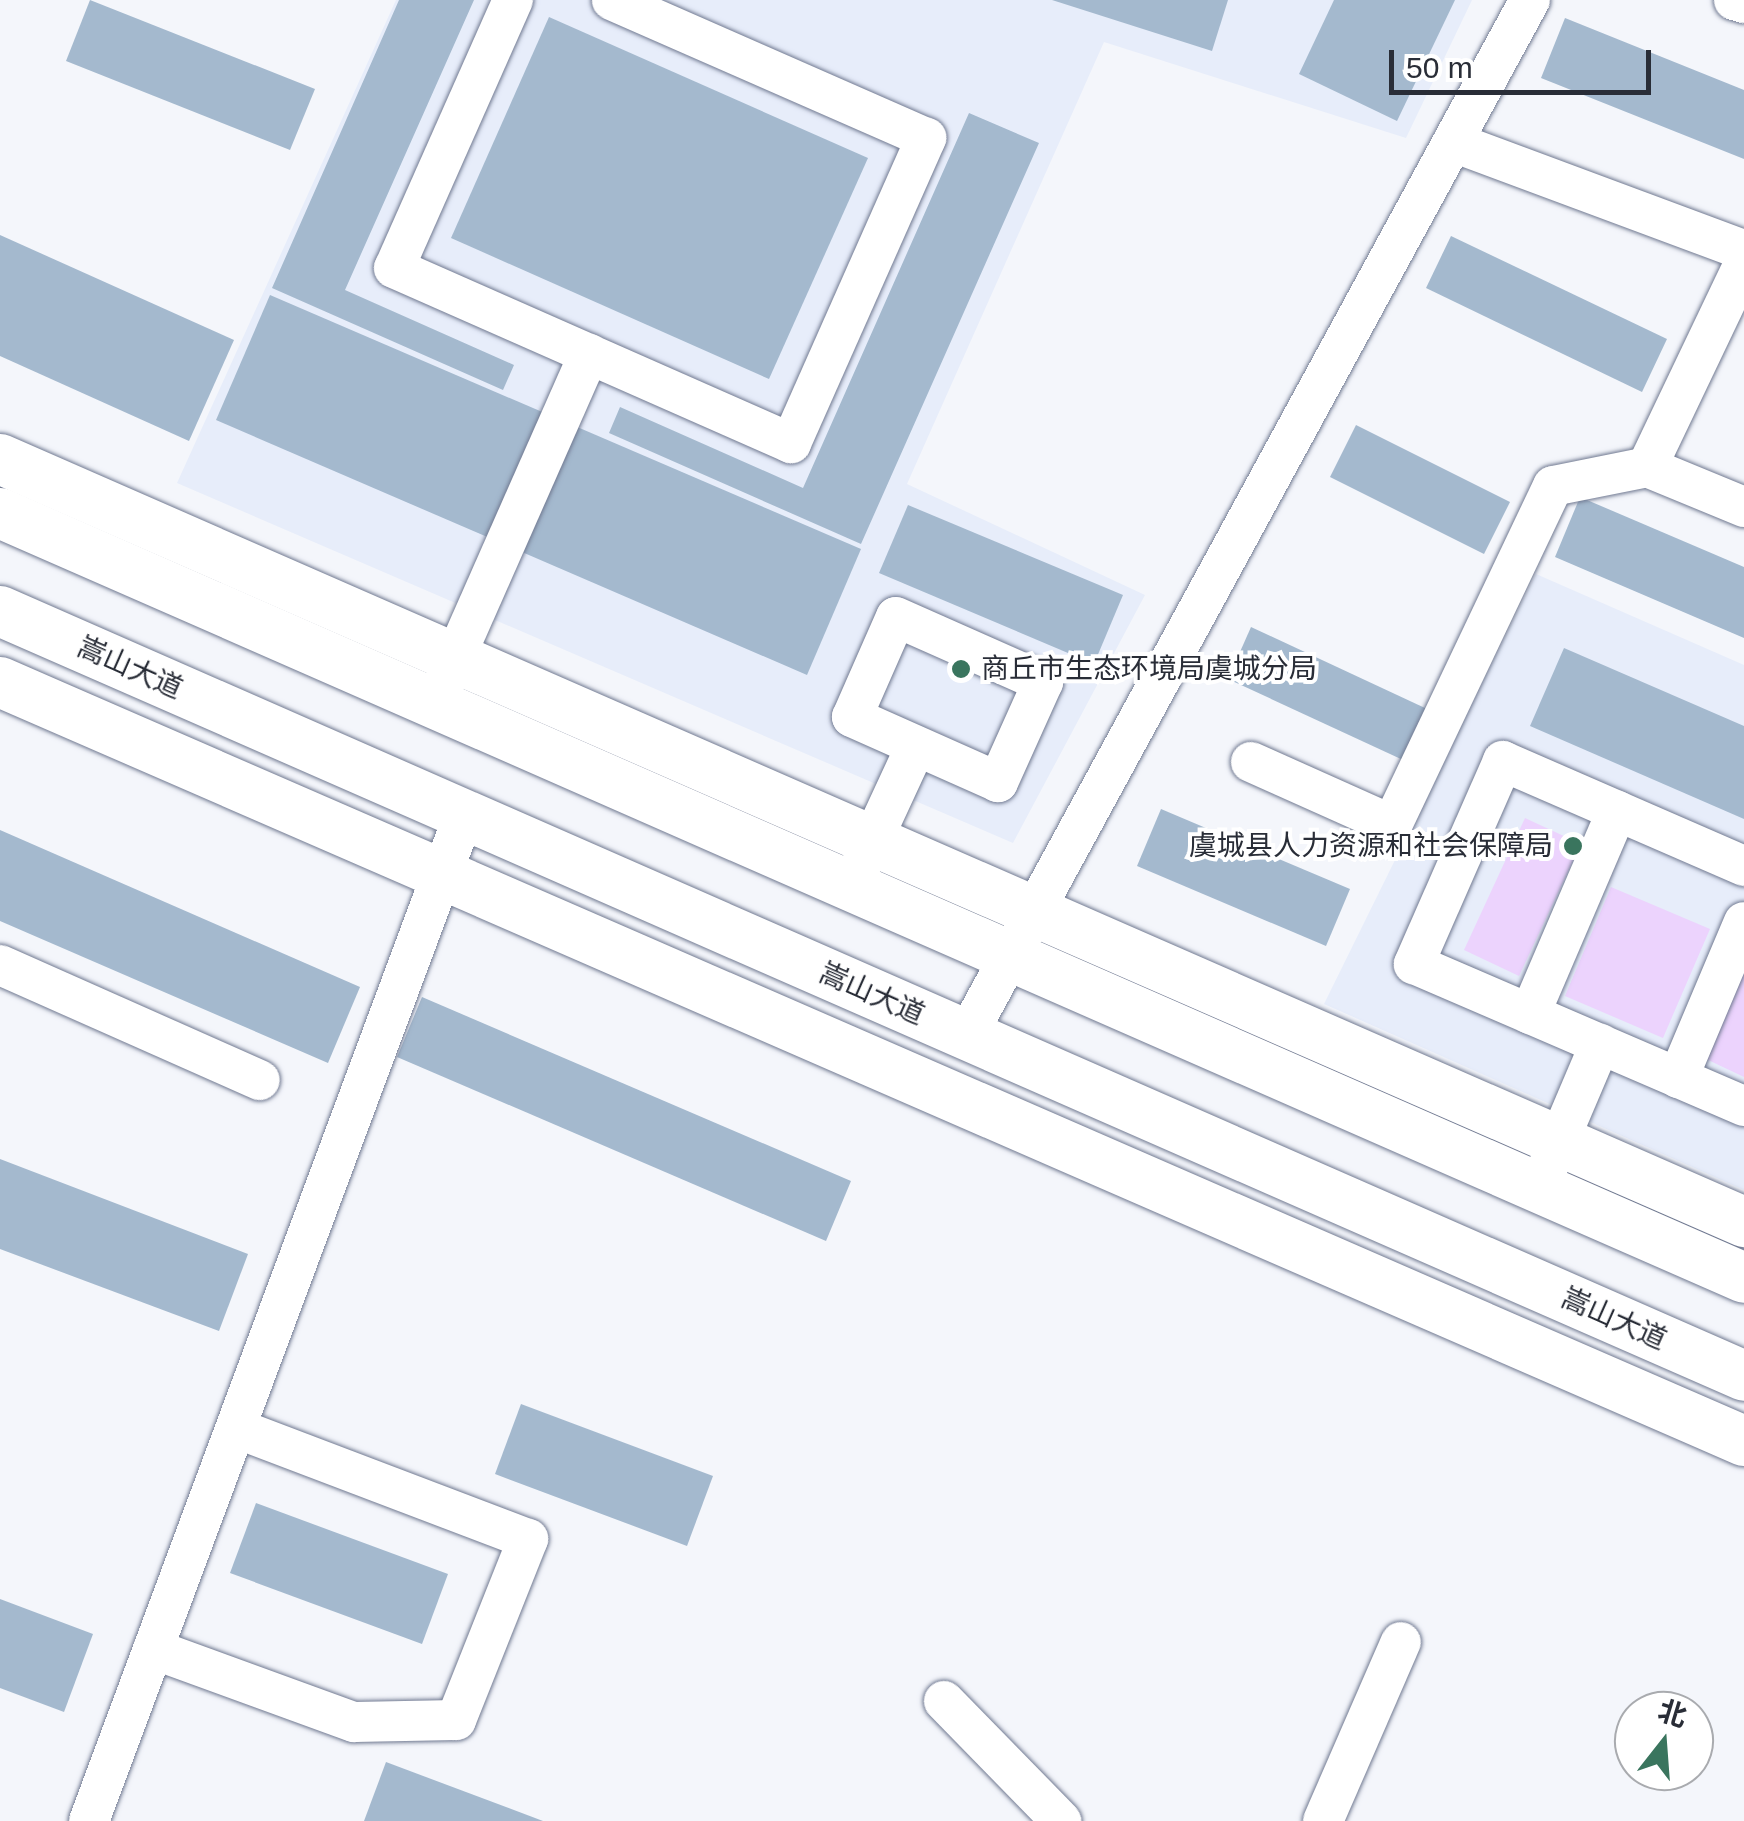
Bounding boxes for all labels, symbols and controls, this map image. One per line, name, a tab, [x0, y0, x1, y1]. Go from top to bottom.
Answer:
scale bar	[1394, 30, 1656, 92]
text: 50 m	[1406, 51, 1473, 84]
street label: 嵩山大道	[72, 630, 188, 706]
place label: 商丘市生态环境局虞城分局	[981, 652, 1317, 686]
marker: 商丘市生态环境局虞城分局	[950, 658, 972, 680]
place label: 虞城县人力资源和社会保障局	[1189, 829, 1553, 863]
marker: 虞城县人力资源和社会保障局	[1562, 835, 1584, 857]
street label: 嵩山大道	[814, 956, 930, 1032]
street label: 嵩山大道	[1556, 1281, 1672, 1357]
north arrow	[1614, 1691, 1714, 1791]
text: 北	[1654, 1695, 1690, 1733]

